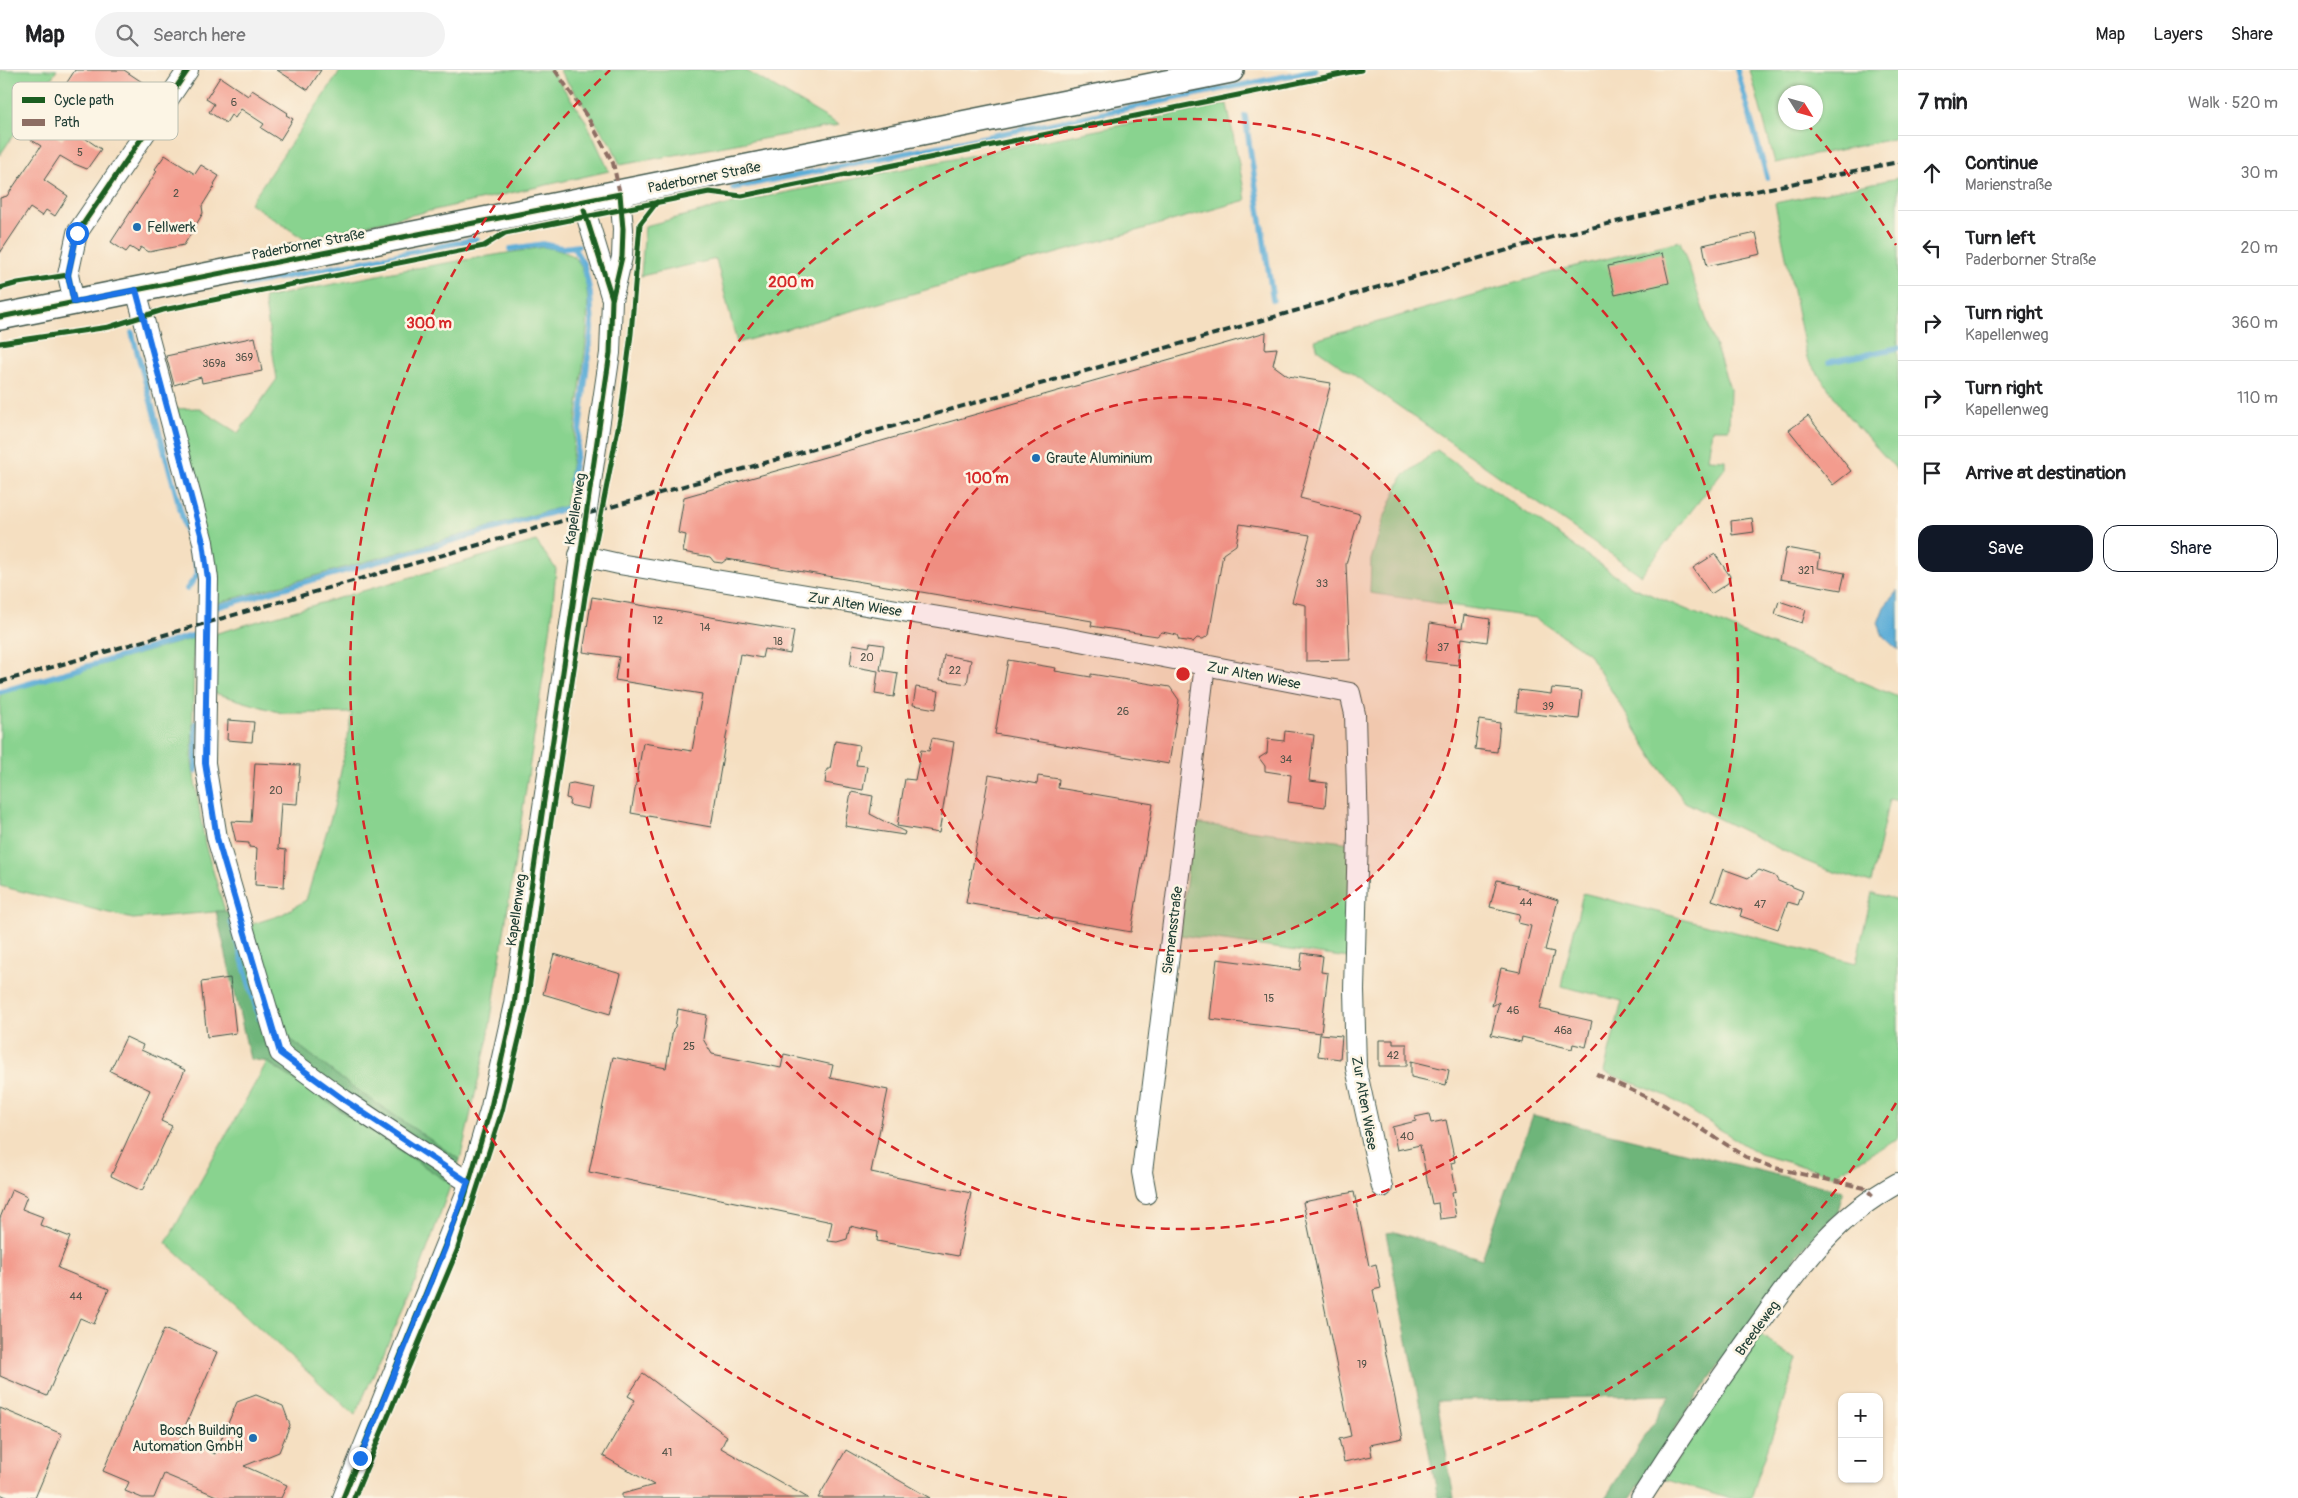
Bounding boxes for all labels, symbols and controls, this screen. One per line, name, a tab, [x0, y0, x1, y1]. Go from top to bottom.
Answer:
search box	[95, 12, 445, 57]
text: Map	[25, 20, 65, 49]
icon: search	[113, 21, 141, 49]
text: Search here	[153, 23, 246, 47]
text: Map	[2096, 23, 2125, 46]
text: Layers	[2153, 23, 2203, 46]
text: Share	[2231, 23, 2273, 46]
legend	[12, 82, 178, 140]
north arrow	[1778, 85, 1823, 130]
text: 7 min	[1918, 89, 1968, 116]
text: Cycle path	[54, 92, 114, 109]
text: Walk · 520 m	[2188, 93, 2278, 113]
house number: 6	[231, 96, 237, 109]
text: Path	[54, 114, 79, 131]
house number: 5	[77, 146, 83, 159]
text: Continue	[1965, 151, 2038, 175]
street label: Paderborner Straße	[646, 158, 762, 197]
icon: ahead	[1918, 159, 1946, 187]
text: 30 m	[2240, 163, 2278, 183]
text: Marienstraße	[1965, 175, 2052, 195]
house number: 2	[173, 187, 179, 200]
place label: Fellwerk	[147, 219, 196, 236]
marker: Fellwerk	[131, 221, 143, 233]
route start	[66, 222, 89, 245]
street label: Paderborner Straße	[250, 225, 366, 264]
text: Turn left	[1965, 226, 2035, 250]
icon: left	[1918, 234, 1946, 262]
text: 20 m	[2240, 238, 2278, 258]
text: Paderborner Straße	[1965, 250, 2096, 270]
text: 200 m	[768, 273, 814, 292]
text: Turn right	[1965, 301, 2043, 325]
icon: right	[1918, 309, 1946, 337]
text: 360 m	[2231, 313, 2278, 333]
text: 300 m	[406, 314, 452, 333]
text: Kapellenweg	[1965, 325, 2049, 345]
house number: 369	[235, 351, 253, 364]
house number: 369a	[202, 357, 226, 370]
text: Turn right	[1965, 376, 2043, 400]
icon: right	[1918, 384, 1946, 412]
text: 110 m	[2237, 388, 2278, 408]
text: Kapellenweg	[1965, 400, 2049, 420]
place label: Graute Aluminium	[1046, 450, 1152, 467]
marker: Graute Aluminium	[1030, 452, 1042, 464]
icon: arrive	[1918, 459, 1946, 487]
text: Arrive at destination	[1965, 461, 2126, 485]
text: 100 m	[966, 469, 1008, 488]
street label: Kapellenweg	[561, 472, 590, 546]
button: Save	[1918, 525, 2093, 572]
button: Share	[2103, 525, 2278, 572]
house number: 321	[1798, 564, 1814, 577]
house number: 33	[1316, 577, 1328, 590]
street label: Zur Alten Wiese	[807, 589, 903, 620]
house number: 12	[653, 614, 663, 627]
house number: 14	[700, 621, 711, 634]
house number: 18	[773, 635, 783, 648]
house number: 37	[1437, 641, 1449, 654]
house number: 20	[860, 651, 874, 664]
street label: Zur Alten Wiese	[1206, 658, 1302, 693]
house number: 22	[949, 664, 961, 677]
centre of rings	[1174, 665, 1192, 683]
house number: 39	[1542, 700, 1554, 713]
house number: 26	[1117, 705, 1129, 718]
house number: 34	[1280, 753, 1293, 766]
house number: 20	[269, 784, 283, 797]
street label: Kapellenweg	[503, 873, 530, 947]
street label: Siemensstraße	[1159, 885, 1186, 975]
house number: 44	[1520, 896, 1533, 909]
house number: 47	[1754, 898, 1766, 911]
house number: 15	[1264, 992, 1274, 1005]
house number: 46	[1507, 1004, 1519, 1017]
house number: 46a	[1554, 1024, 1572, 1037]
house number: 25	[683, 1040, 695, 1053]
house number: 42	[1387, 1049, 1399, 1062]
street label: Zur Alten Wiese	[1348, 1055, 1381, 1151]
house number: 40	[1400, 1130, 1414, 1143]
house number: 44	[70, 1290, 83, 1303]
street label: Breedeweg	[1732, 1298, 1783, 1359]
house number: 19	[1357, 1358, 1367, 1371]
map controls	[1838, 1393, 1883, 1483]
button: +	[1838, 1393, 1883, 1438]
place label: Bosch Building Automation GmbH	[132, 1422, 243, 1455]
marker: Bosch Building Automation GmbH	[247, 1432, 259, 1444]
button: −	[1838, 1438, 1883, 1483]
house number: 41	[662, 1446, 672, 1459]
route end	[349, 1447, 372, 1470]

